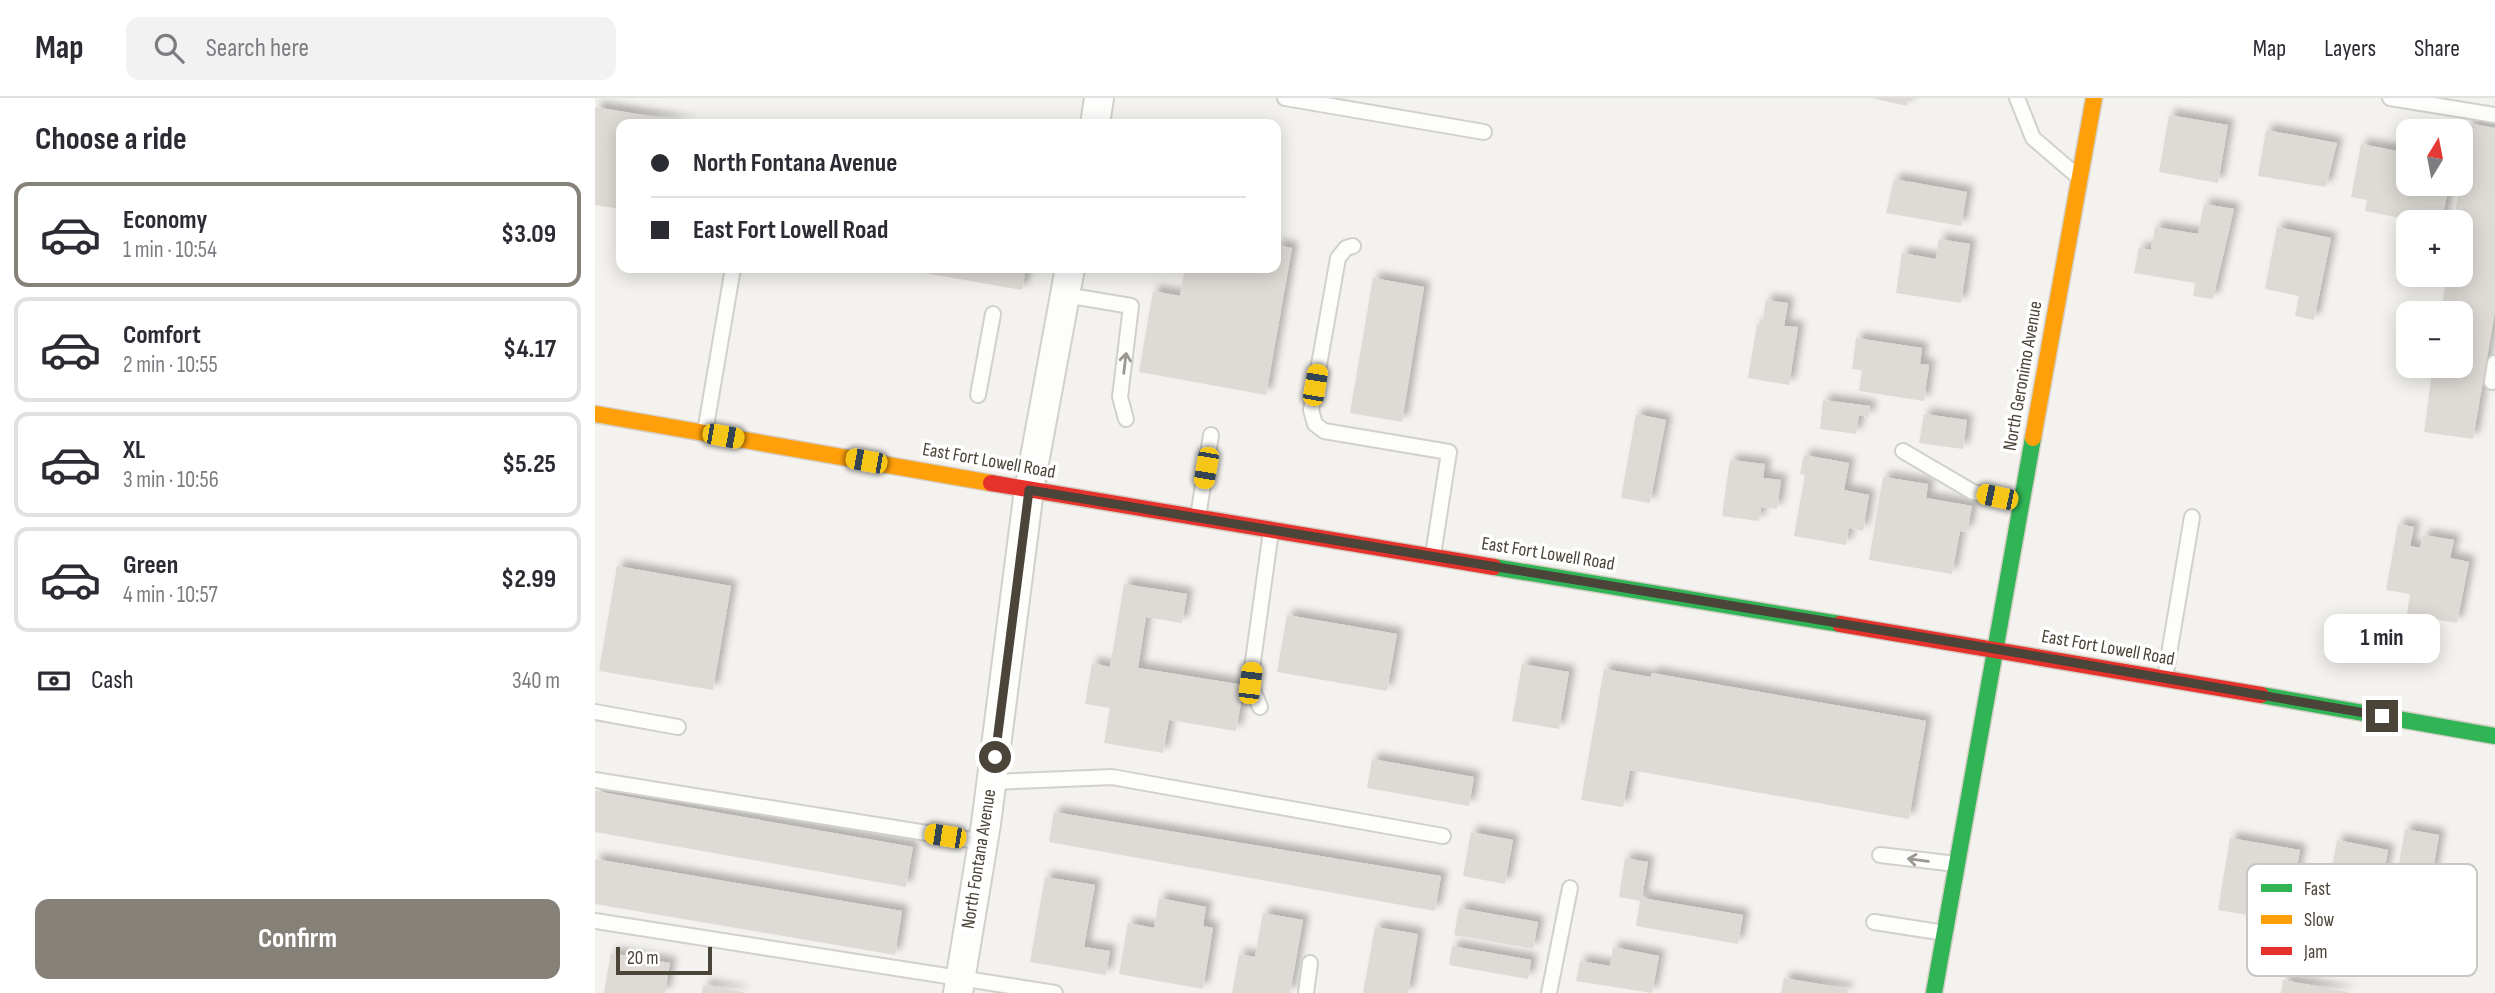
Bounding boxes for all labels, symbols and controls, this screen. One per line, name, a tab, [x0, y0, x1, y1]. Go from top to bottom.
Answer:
search box	[126, 17, 616, 80]
text: Map	[35, 28, 84, 68]
icon: search	[150, 29, 188, 67]
text: Search here	[206, 33, 309, 64]
text: Map	[2253, 34, 2286, 63]
text: Layers	[2324, 34, 2376, 63]
text: Share	[2414, 34, 2460, 63]
north arrow	[2396, 119, 2473, 196]
map controls	[2396, 119, 2473, 378]
text: Choose a ride	[35, 120, 187, 159]
text: North Fontana Avenue	[693, 148, 897, 179]
icon: car	[39, 203, 102, 266]
text: Economy	[123, 205, 207, 236]
button: +	[2396, 210, 2473, 287]
text: East Fort Lowell Road	[693, 215, 888, 246]
text: $3.09	[501, 219, 556, 250]
text: 1 min · 10:54	[123, 236, 217, 264]
street label: North Geronimo Avenue	[1999, 299, 2047, 453]
button: −	[2396, 301, 2473, 378]
icon: car	[39, 318, 102, 381]
text: Comfort	[123, 320, 201, 351]
text: $4.17	[503, 334, 556, 365]
text: 2 min · 10:55	[123, 351, 218, 379]
one-way arrow	[1118, 352, 1131, 375]
car	[1302, 362, 1329, 408]
car	[701, 422, 746, 450]
icon: car	[39, 433, 102, 496]
text: XL	[123, 435, 145, 466]
street label: East Fort Lowell Road	[921, 438, 1057, 484]
car	[1193, 445, 1220, 491]
car	[844, 447, 889, 475]
text: $5.25	[502, 449, 556, 480]
text: 3 min · 10:56	[123, 466, 219, 494]
car	[1975, 482, 2020, 512]
street label: East Fort Lowell Road	[1480, 532, 1616, 576]
icon: car	[39, 548, 102, 611]
text: Green	[123, 550, 178, 581]
text: $2.99	[501, 564, 556, 595]
text: 4 min · 10:57	[123, 581, 218, 609]
callout: 1 min	[2324, 614, 2440, 664]
text: 1 min	[2361, 624, 2403, 652]
street label: East Fort Lowell Road	[2040, 625, 2176, 671]
car	[1238, 661, 1263, 705]
icon: cash	[35, 662, 73, 700]
text: Cash	[91, 665, 134, 696]
text: 340 m	[512, 667, 560, 695]
route end	[2366, 700, 2398, 732]
route start	[979, 741, 1011, 773]
street label: North Fontana Avenue	[957, 787, 1001, 931]
car	[923, 822, 968, 850]
one-way arrow	[1907, 853, 1930, 866]
legend	[2247, 864, 2477, 976]
text: Fast	[2304, 878, 2331, 901]
button: Confirm	[35, 899, 560, 979]
text: Slow	[2304, 909, 2334, 932]
text: Jam	[2303, 941, 2327, 964]
scale bar	[616, 944, 712, 976]
text: 20 m	[627, 947, 659, 970]

